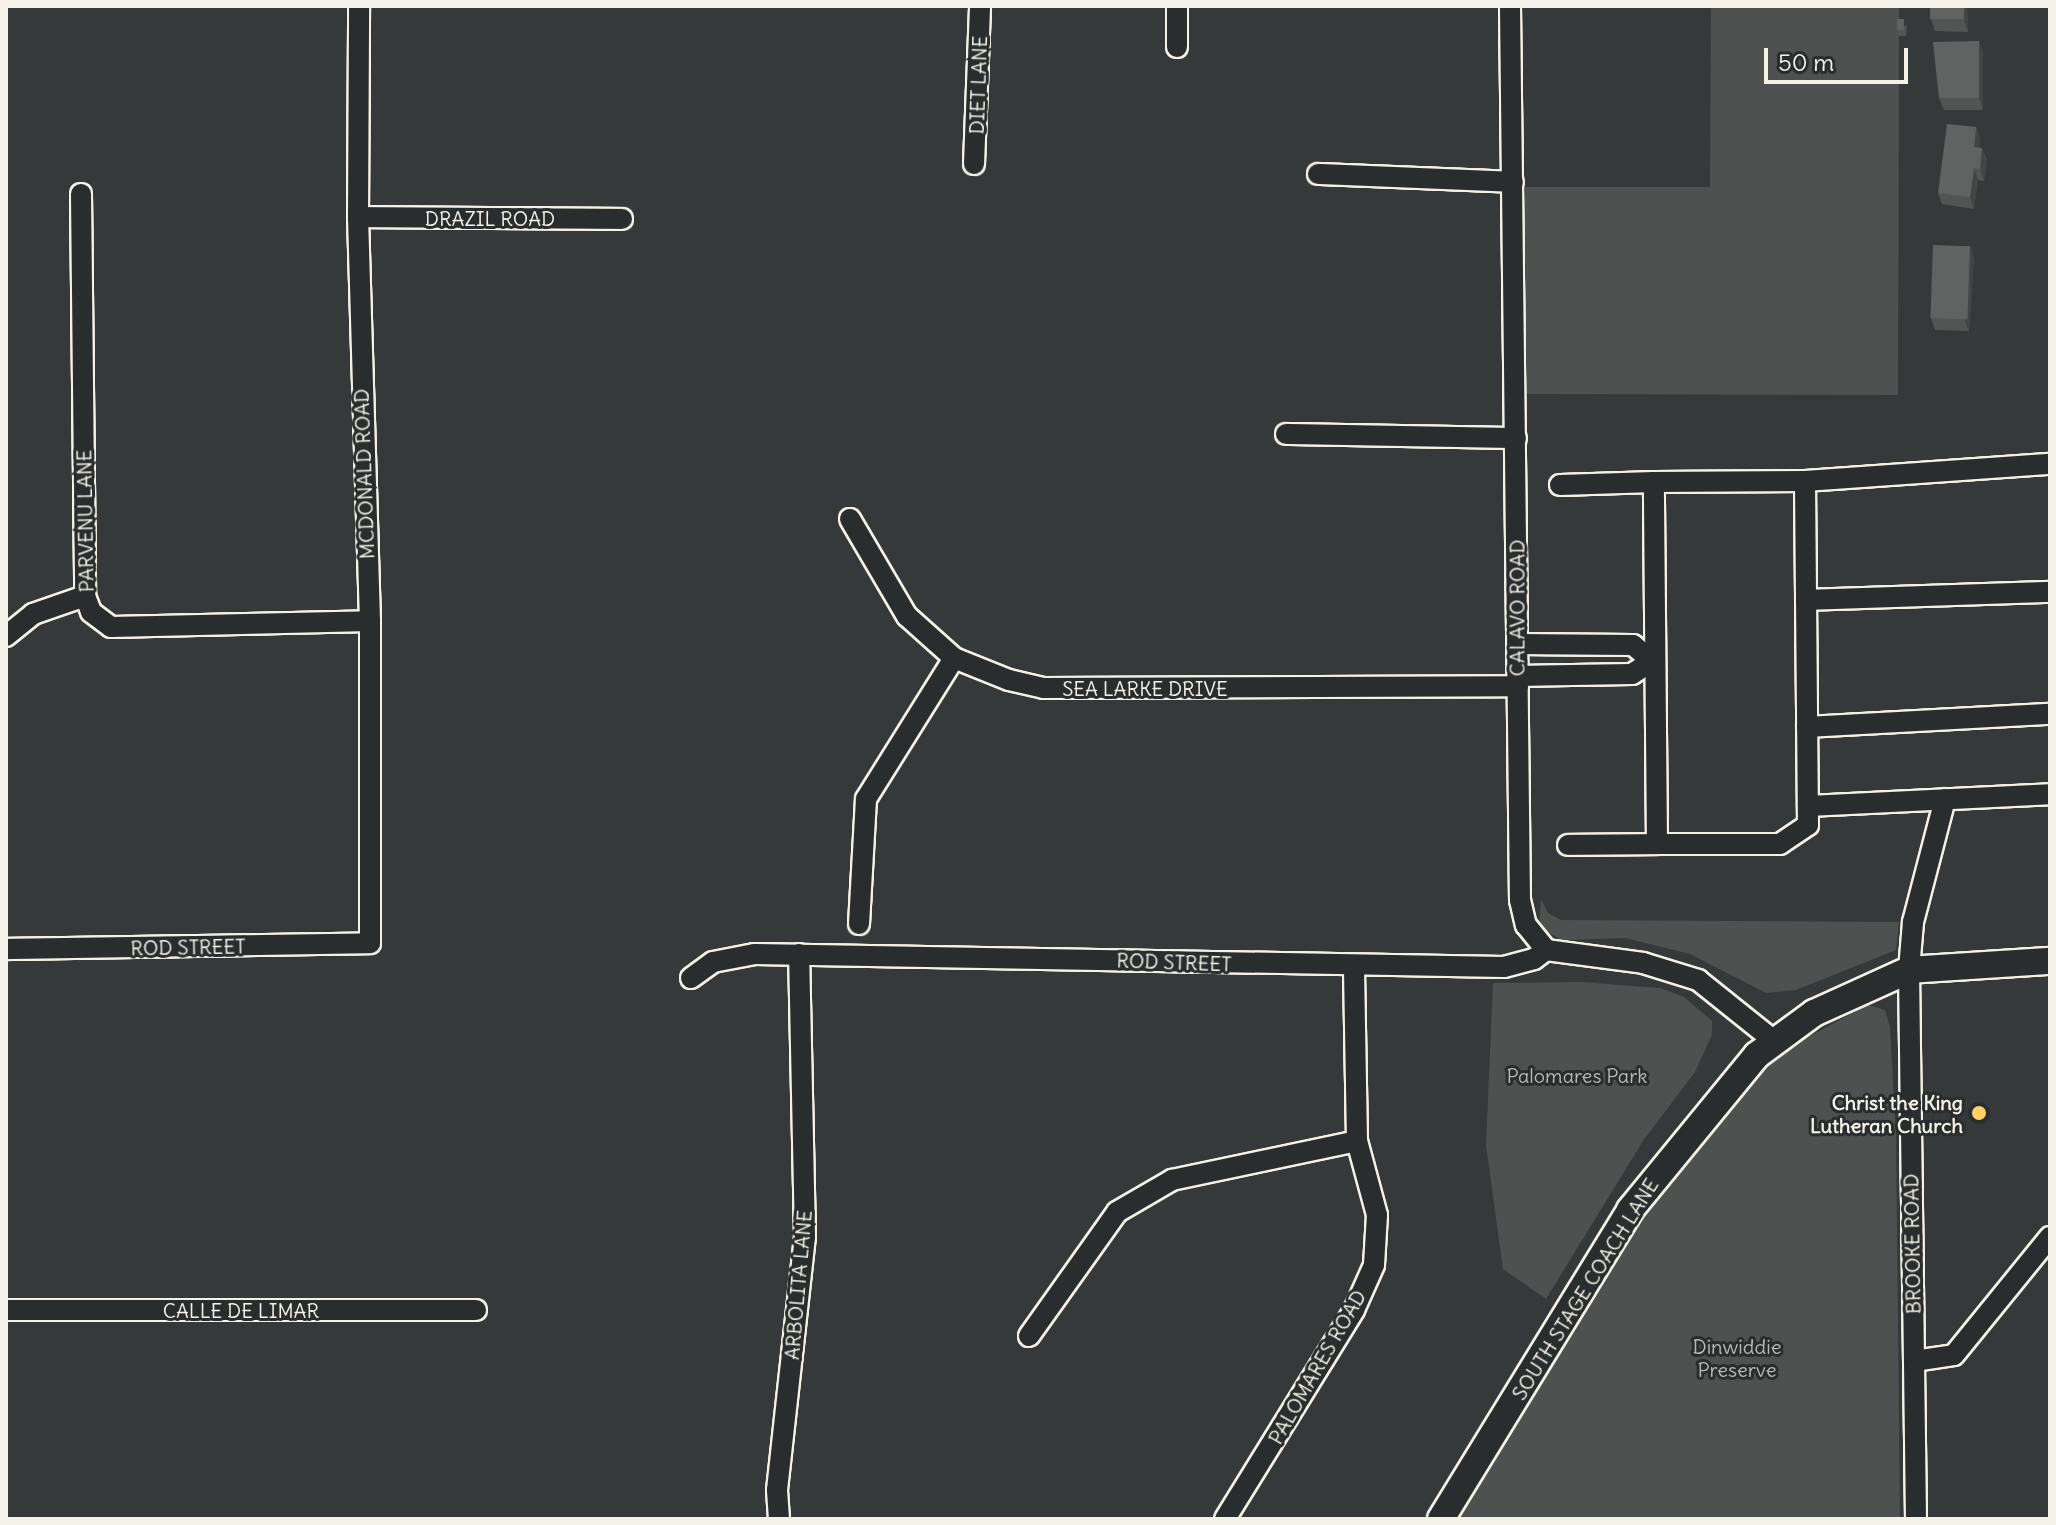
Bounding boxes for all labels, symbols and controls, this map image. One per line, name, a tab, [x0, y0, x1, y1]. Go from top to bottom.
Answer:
scale bar	[1768, 32, 1912, 82]
street label: DIET LANE	[964, 35, 992, 135]
text: 50 m	[1778, 47, 1834, 77]
street label: DRAZIL ROAD	[425, 206, 555, 230]
street label: MCDONALD ROAD	[349, 388, 379, 560]
street label: PARVENU LANE	[72, 449, 98, 593]
street label: CALAVO ROAD	[1505, 540, 1529, 676]
street label: SEA LARKE DRIVE	[1062, 676, 1228, 700]
street label: ROD STREET	[130, 934, 246, 960]
street label: ROD STREET	[1116, 948, 1232, 976]
park label: Palomares Park	[1506, 1063, 1648, 1087]
place label: Christ the King Lutheran Church	[1810, 1090, 1963, 1137]
marker: Christ the King Lutheran Church	[1970, 1104, 1988, 1122]
street label: SOUTH STAGE COACH LANE	[1507, 1174, 1663, 1404]
street label: BROOKE ROAD	[1899, 1174, 1925, 1314]
street label: ARBOLITA LANE	[779, 1209, 817, 1361]
street label: PALOMARES ROAD	[1263, 1286, 1371, 1448]
street label: CALLE DE LIMAR	[163, 1298, 319, 1322]
park label: Dinwiddie Preserve	[1692, 1334, 1782, 1381]

